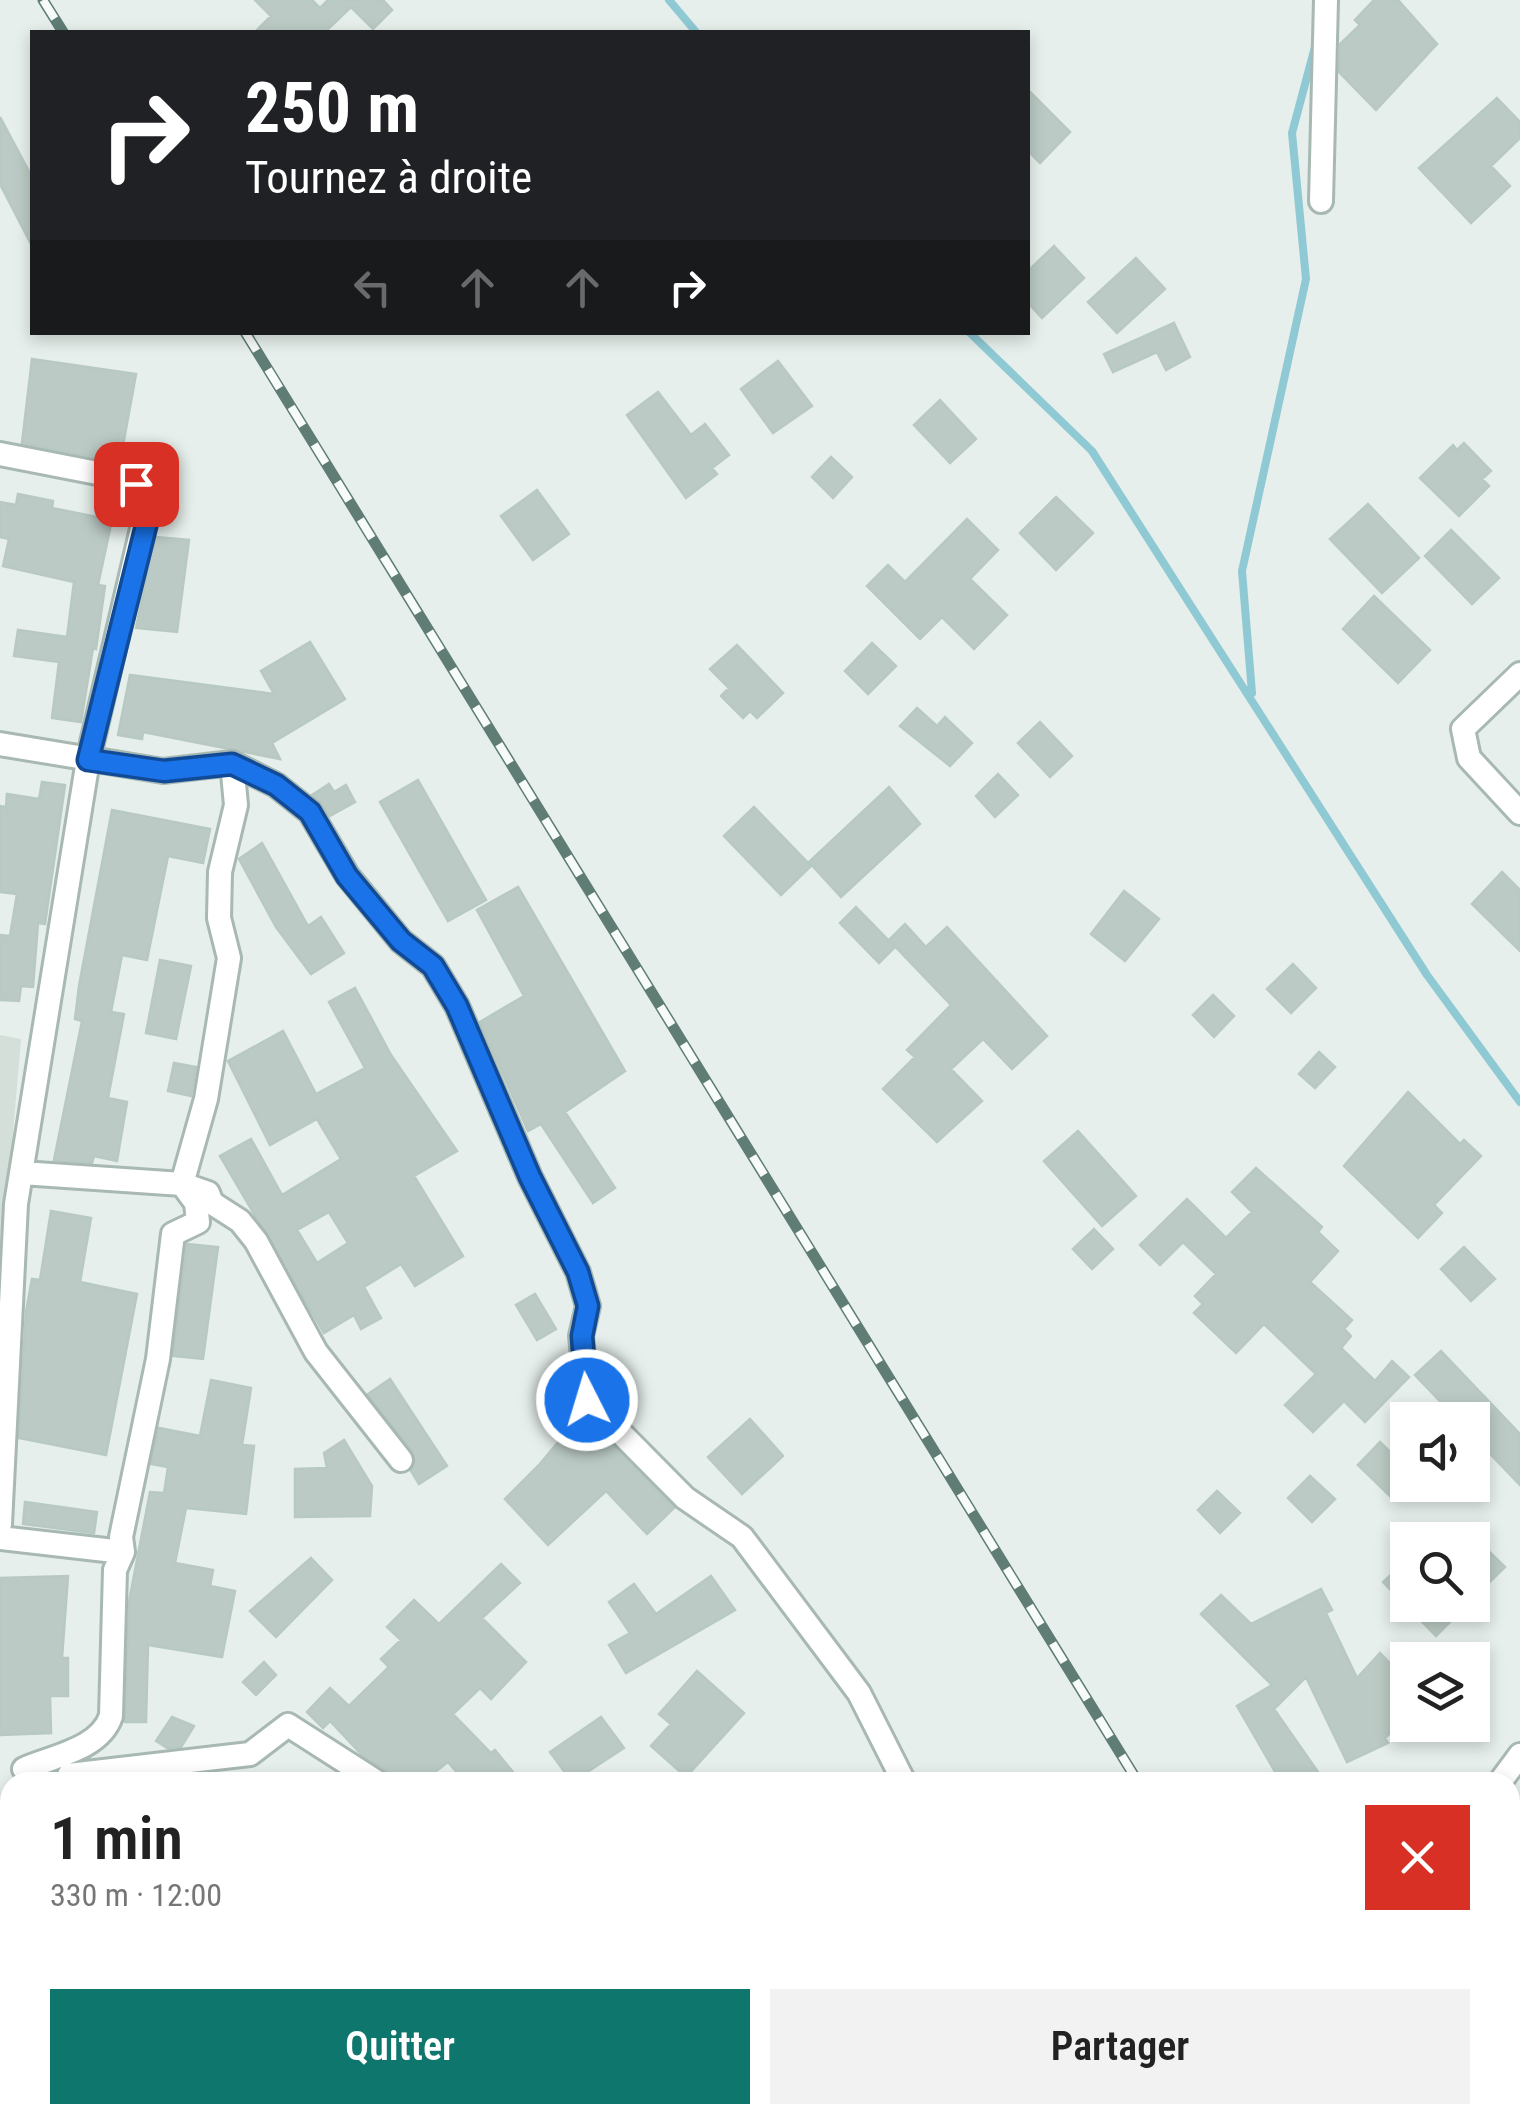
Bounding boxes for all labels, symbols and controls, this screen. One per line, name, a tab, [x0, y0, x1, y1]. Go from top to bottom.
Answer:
text: 250 m	[245, 67, 419, 149]
icon: right	[80, 70, 210, 200]
text: Tournez à droite	[245, 151, 532, 204]
icon: left	[345, 260, 400, 315]
icon: ahead	[450, 260, 505, 315]
icon: ahead	[555, 260, 610, 315]
icon: right	[660, 260, 715, 315]
pin	[94, 442, 179, 527]
icon: arrive	[109, 457, 164, 512]
position arrow	[535, 1348, 639, 1452]
map controls	[1390, 1402, 1490, 1742]
button: sound	[1390, 1402, 1490, 1502]
button: search	[1390, 1522, 1490, 1622]
button: layers	[1390, 1642, 1490, 1742]
text: 1 min	[50, 1803, 183, 1874]
button: close	[1365, 1805, 1470, 1910]
text: 330 m · 12:00	[50, 1876, 222, 1914]
button: Quitter	[50, 1989, 750, 2104]
button: Partager	[770, 1989, 1470, 2104]

